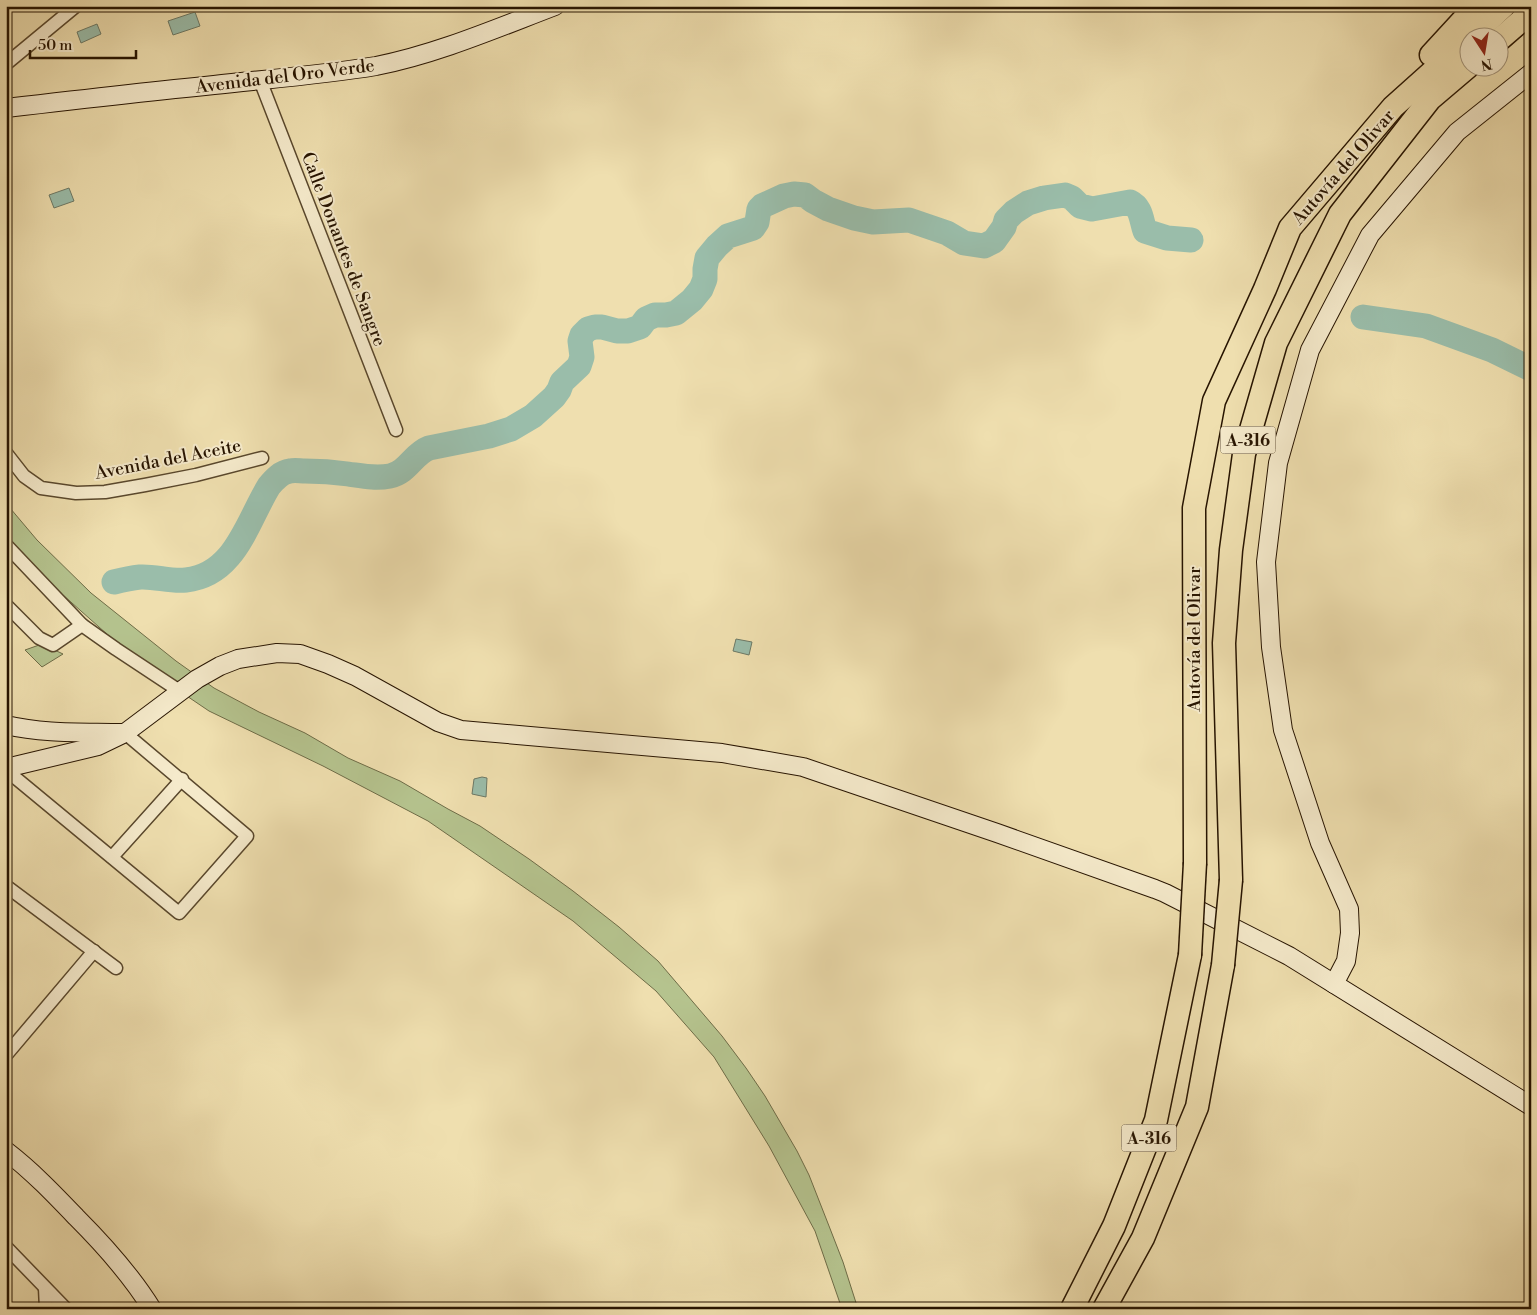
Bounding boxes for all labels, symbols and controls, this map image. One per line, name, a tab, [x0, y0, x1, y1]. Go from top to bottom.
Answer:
scale bar	[30, 28, 136, 60]
north arrow	[1460, 28, 1510, 78]
text: 50 m	[38, 36, 72, 55]
street label: Avenida del Oro Verde	[193, 54, 376, 99]
text: N	[1479, 54, 1494, 74]
street label: Autovía del Olivar	[1286, 105, 1400, 231]
street label: Calle Donantes de Sangre	[296, 149, 391, 350]
road number: A-316	[1220, 426, 1276, 454]
street label: Avenida del Aceite	[92, 434, 243, 485]
street label: Autovía del Olivar	[1183, 566, 1206, 713]
road number: A-316	[1122, 1124, 1176, 1152]

